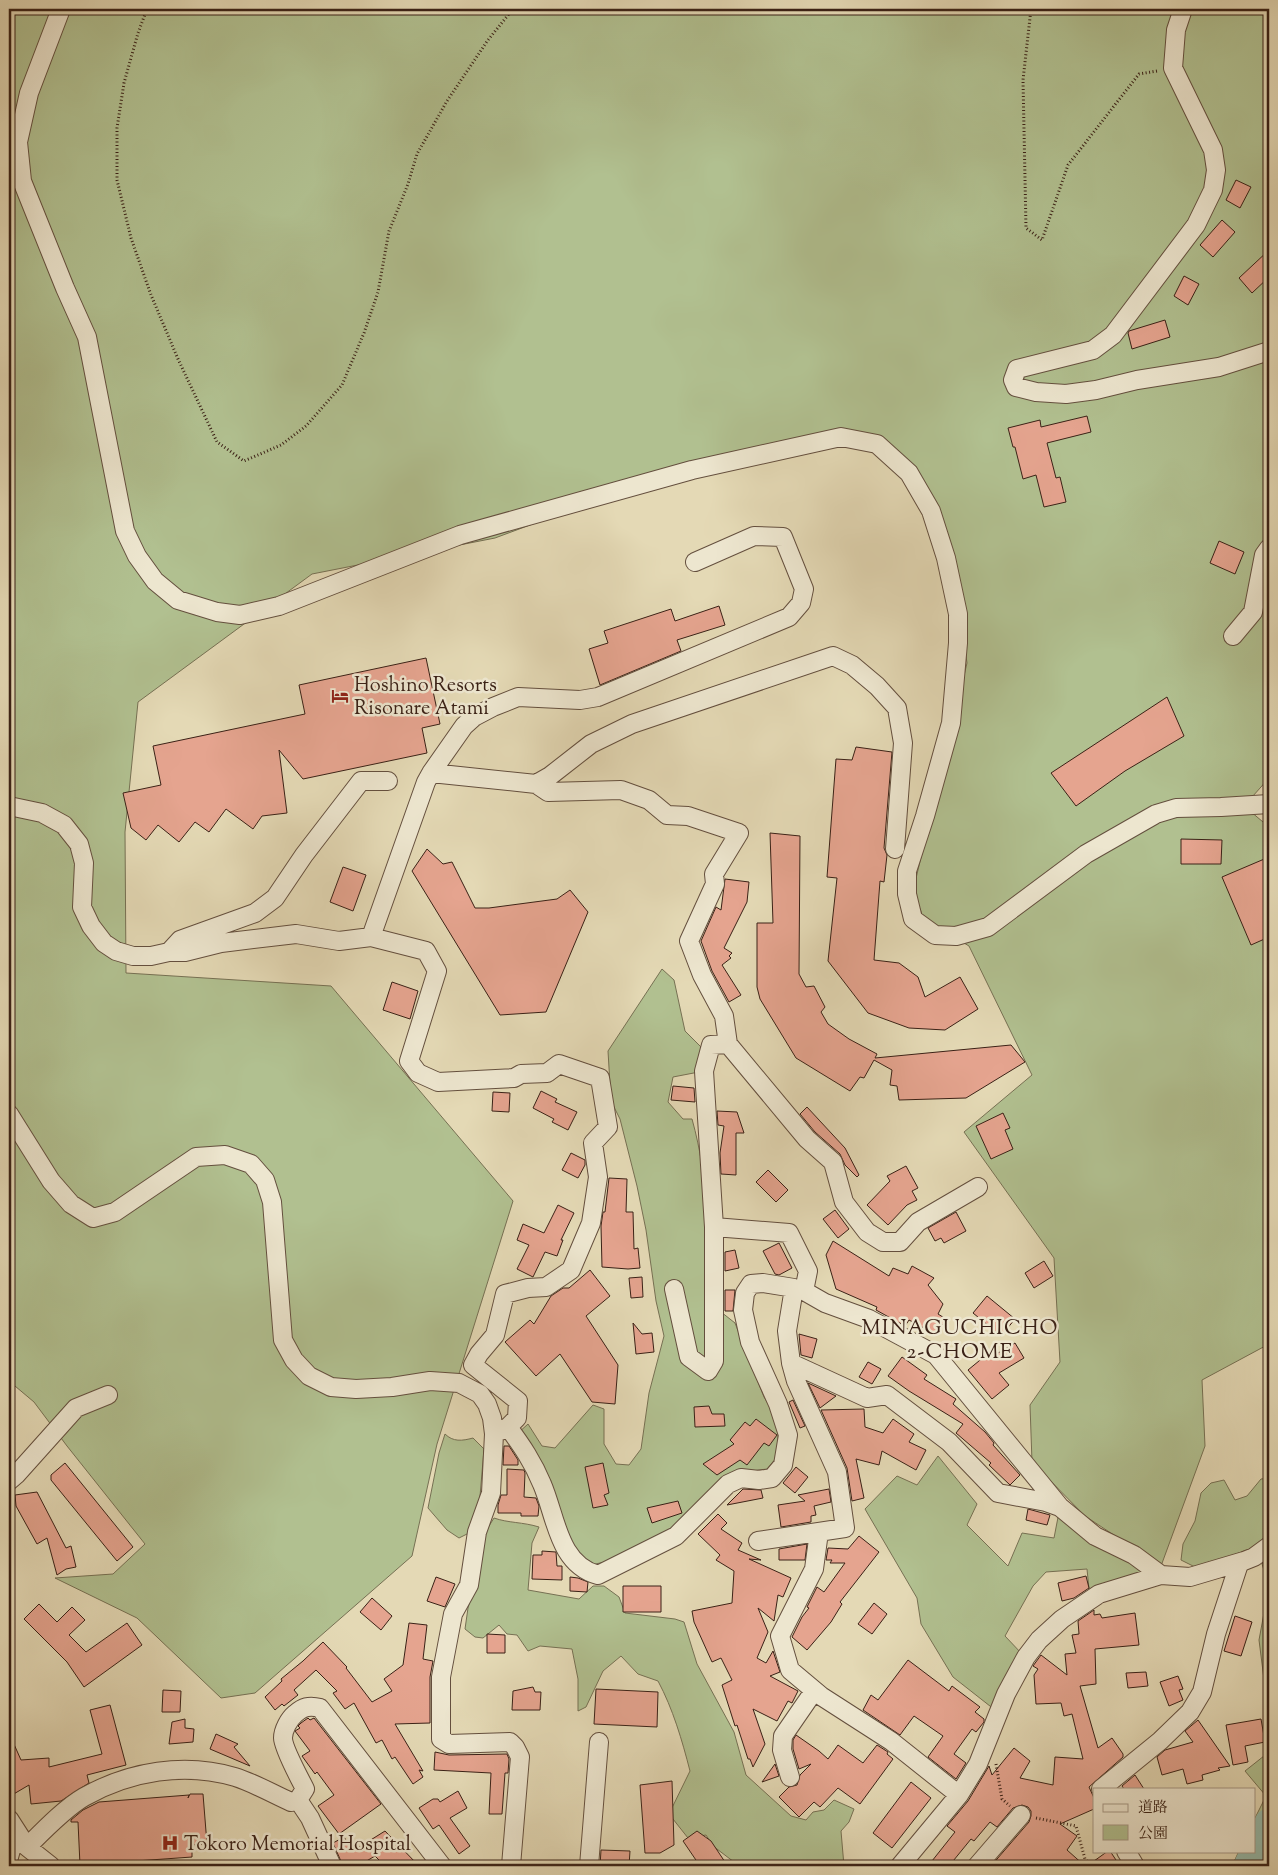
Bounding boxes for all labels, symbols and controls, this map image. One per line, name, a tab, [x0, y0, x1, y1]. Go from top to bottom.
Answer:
place label: Hoshino Resorts Risonare Atami	[354, 672, 497, 724]
hotel icon: Hoshino Resorts Risonare Atami	[330, 686, 350, 706]
district label: MINAGUCHICHO 2-CHOME	[862, 1314, 1058, 1368]
legend	[1093, 1788, 1256, 1852]
text: 道路	[1138, 1798, 1168, 1819]
text: 公園	[1138, 1824, 1168, 1845]
place label: Tokoro Memorial Hospital	[184, 1831, 412, 1860]
hospital icon: Tokoro Memorial Hospital	[160, 1833, 180, 1853]

